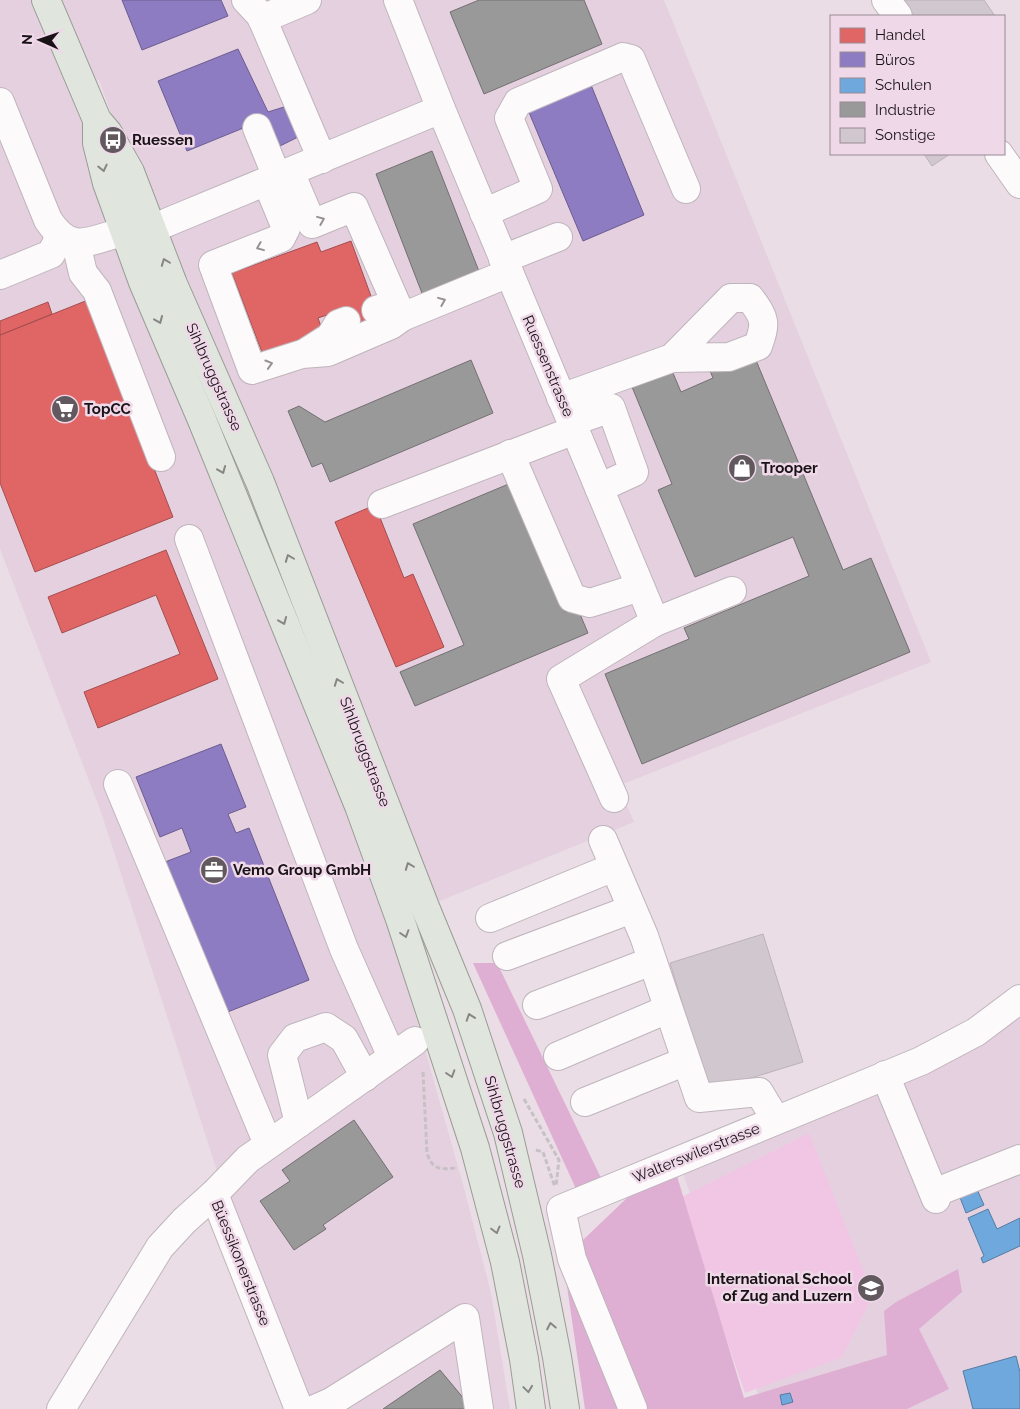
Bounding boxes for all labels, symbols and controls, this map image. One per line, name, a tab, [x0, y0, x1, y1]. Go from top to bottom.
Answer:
north arrow	[15, 15, 65, 65]
legend	[830, 15, 1005, 155]
text: Handel	[875, 26, 926, 44]
text: N	[19, 34, 35, 45]
text: Büros	[875, 51, 915, 69]
text: Schulen	[875, 76, 932, 94]
text: Industrie	[875, 101, 936, 119]
bus stop icon: Ruessen	[98, 125, 128, 155]
text: Sonstige	[875, 126, 936, 144]
place label: Ruessen	[132, 131, 193, 149]
one-way arrow	[97, 163, 108, 172]
one-way arrow	[317, 216, 325, 226]
one-way arrow	[256, 240, 265, 251]
one-way arrow	[160, 258, 170, 266]
one-way arrow	[437, 296, 446, 307]
street label: Ruessenstrasse	[519, 313, 578, 420]
one-way arrow	[153, 315, 164, 324]
street label: Sihlbruggstrasse	[182, 320, 246, 434]
one-way arrow	[265, 360, 273, 370]
supermarket icon: TopCC	[50, 394, 80, 424]
place label: TopCC	[84, 400, 131, 418]
shop icon: Trooper	[727, 453, 757, 483]
place label: Trooper	[761, 459, 818, 477]
one-way arrow	[215, 465, 226, 474]
one-way arrow	[285, 554, 296, 563]
one-way arrow	[277, 616, 287, 624]
one-way arrow	[334, 678, 344, 687]
street label: Sihlbruggstrasse	[336, 695, 394, 810]
office icon: Vemo Group GmbH	[199, 855, 229, 885]
place label: Vemo Group GmbH	[233, 861, 371, 879]
one-way arrow	[405, 862, 416, 871]
one-way arrow	[400, 929, 410, 938]
one-way arrow	[466, 1013, 476, 1021]
one-way arrow	[445, 1069, 455, 1077]
street label: Sihlbruggstrasse	[480, 1074, 530, 1190]
street label: Walterswilerstrasse	[630, 1119, 763, 1187]
street label: Büessikonerstrasse	[208, 1198, 274, 1329]
one-way arrow	[490, 1225, 501, 1234]
place label: International School of Zug and Luzern	[707, 1270, 852, 1305]
school or university icon: International School of Zug and Luzern	[856, 1273, 886, 1303]
one-way arrow	[546, 1322, 557, 1331]
one-way arrow	[522, 1385, 533, 1393]

